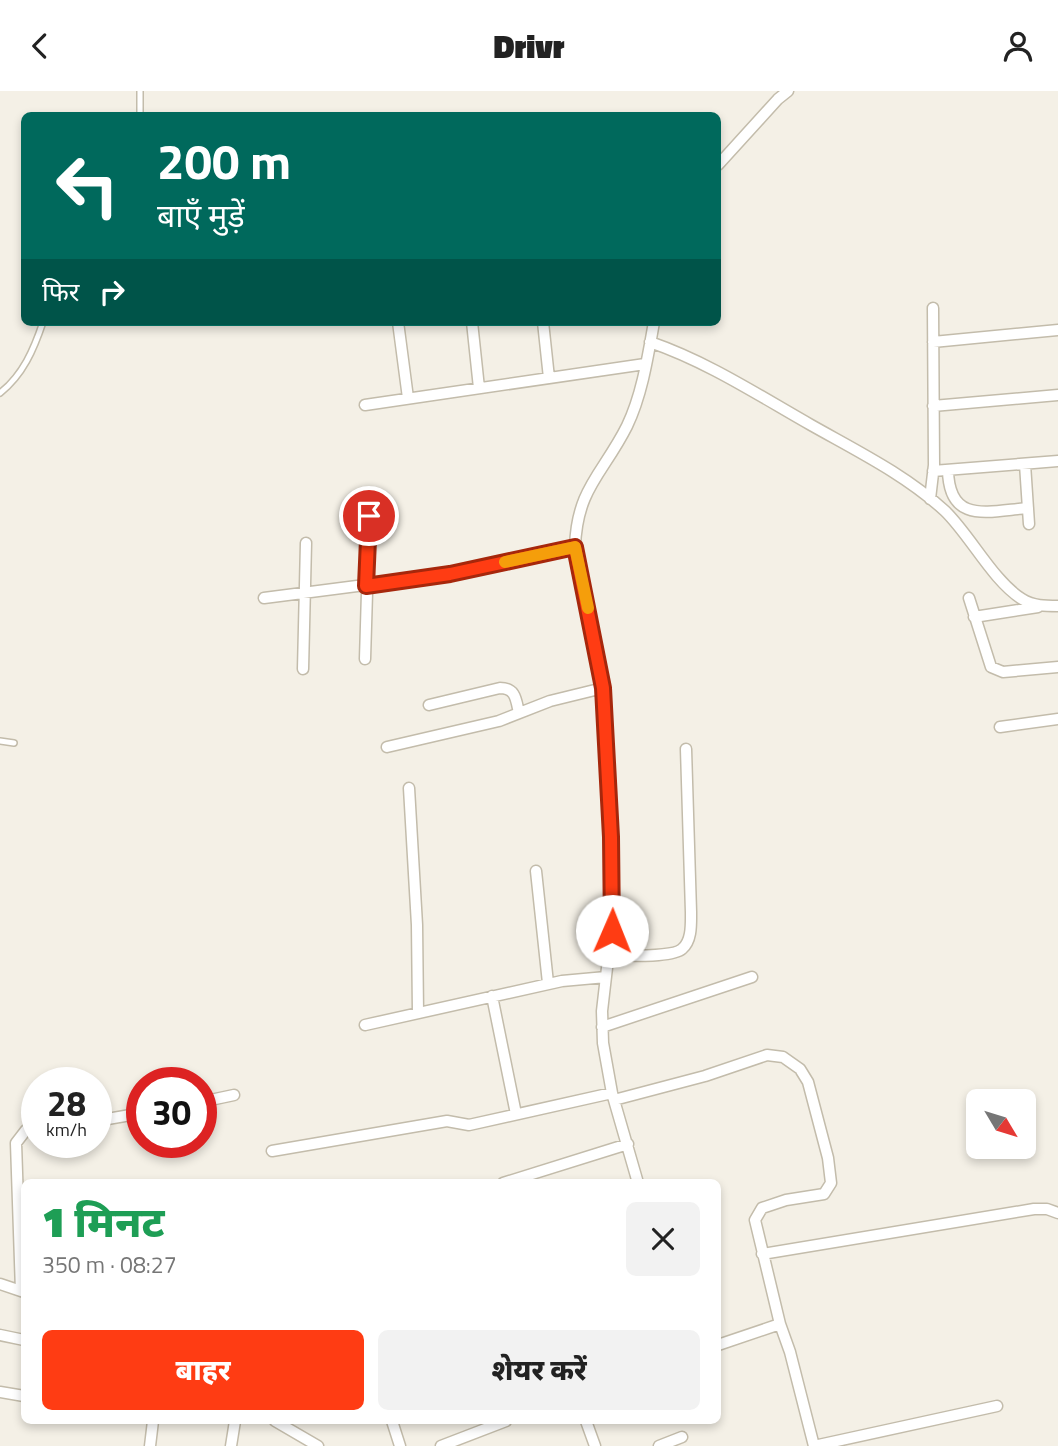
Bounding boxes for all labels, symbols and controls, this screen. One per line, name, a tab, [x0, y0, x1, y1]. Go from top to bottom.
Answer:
text: Drivr	[494, 22, 564, 70]
icon: back	[21, 27, 59, 65]
icon: person	[999, 27, 1037, 65]
text: 200 m	[157, 123, 291, 198]
icon: left	[42, 140, 133, 231]
text: बाएँ मुड़ें	[157, 191, 245, 239]
text: फिर	[42, 272, 79, 311]
icon: right	[93, 273, 131, 311]
pin	[339, 486, 399, 546]
icon: arrive	[350, 497, 388, 535]
position arrow	[575, 894, 649, 968]
speed limit sign: 30	[126, 1067, 217, 1158]
text: 28	[47, 1076, 86, 1130]
north arrow	[966, 1089, 1036, 1159]
map controls	[966, 1089, 1036, 1159]
text: km/h	[46, 1116, 87, 1143]
text: 1 मिनट	[42, 1189, 165, 1253]
button: close	[626, 1202, 700, 1276]
text: 350 m · 08:27	[42, 1247, 177, 1282]
button: बाहर	[42, 1330, 364, 1410]
button: शेयर करें	[378, 1330, 700, 1410]

